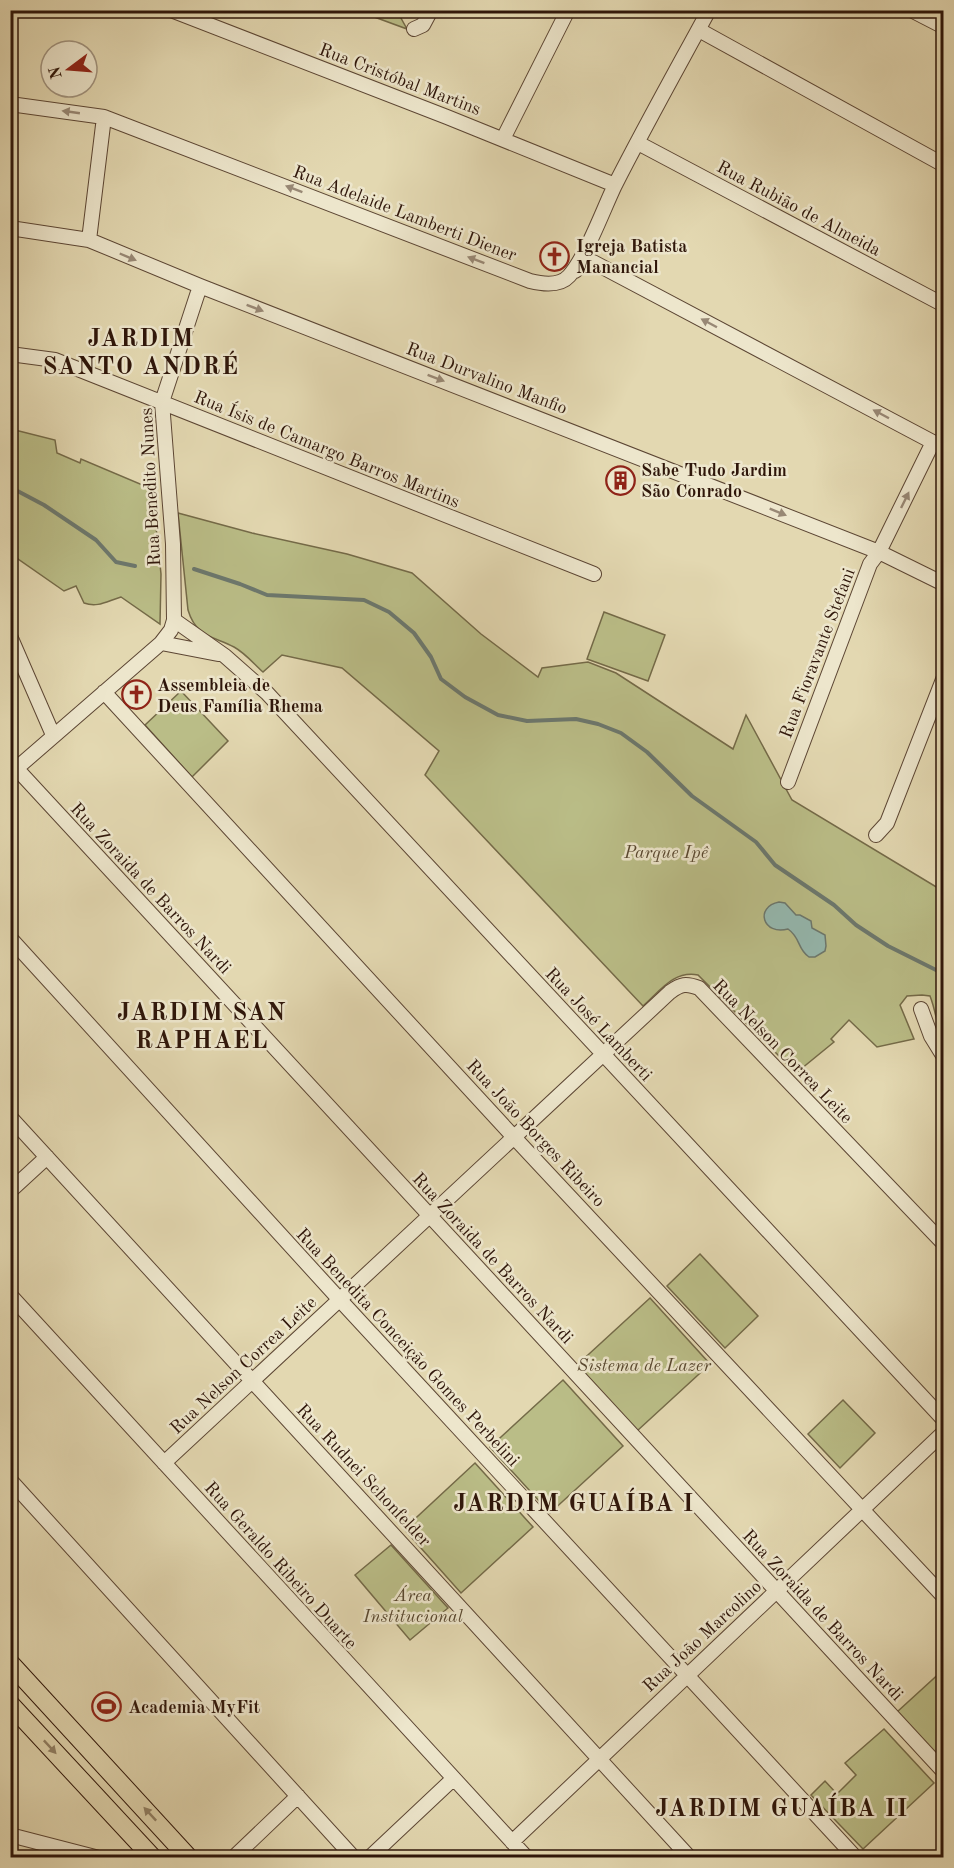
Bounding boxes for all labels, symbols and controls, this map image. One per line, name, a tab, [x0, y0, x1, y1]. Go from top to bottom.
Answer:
north arrow	[39, 39, 99, 99]
street label: Rua Cristóbal Martins	[316, 41, 483, 119]
text: N	[47, 64, 66, 81]
one-way arrow	[61, 108, 80, 117]
street label: Rua Rubião de Almeida	[714, 158, 884, 260]
street label: Rua Adelaide Lamberti Diener	[290, 163, 520, 265]
one-way arrow	[285, 184, 303, 193]
place label: Igreja Batista Manancial	[576, 238, 687, 277]
church icon: Igreja Batista Manancial	[539, 240, 571, 272]
one-way arrow	[119, 252, 137, 262]
one-way arrow	[466, 255, 484, 265]
one-way arrow	[246, 303, 264, 313]
one-way arrow	[700, 318, 717, 328]
district label: JARDIM SANTO ANDRÉ	[43, 328, 239, 380]
street label: Rua Durvalino Manfio	[404, 340, 570, 418]
one-way arrow	[428, 373, 446, 383]
street label: Rua Ísis de Camargo Barros Martins	[191, 385, 464, 512]
street label: Rua Benedito Nunes	[138, 407, 164, 567]
one-way arrow	[872, 409, 889, 419]
place label: Sabe Tudo Jardim São Conrado	[641, 462, 787, 501]
building icon: Sabe Tudo Jardim São Conrado	[604, 464, 636, 496]
one-way arrow	[900, 491, 909, 508]
one-way arrow	[769, 507, 787, 517]
street label: Rua Fioravante Stefani	[777, 566, 859, 741]
place label: Assembleia de Deus Família Rhema	[157, 677, 323, 716]
church icon: Assembleia de Deus Família Rhema	[120, 679, 152, 711]
street label: Rua Zoraida de Barros Nardi	[66, 800, 234, 978]
park label: Parque Ipê	[623, 844, 710, 862]
street label: Rua José Lamberti	[541, 965, 655, 1085]
street label: Rua Nelson Correa Leite	[709, 976, 856, 1127]
district label: JARDIM SAN RAPHAEL	[117, 1002, 287, 1054]
street label: Rua João Borges Ribeiro	[463, 1057, 608, 1211]
street label: Rua Zoraida de Barros Nardi	[408, 1170, 576, 1348]
street label: Rua Benedita Conceição Gomes Perbelini	[292, 1225, 522, 1470]
street label: Rua Nelson Correa Leite	[167, 1293, 320, 1438]
park label: Sistema de Lazer	[577, 1357, 712, 1375]
street label: Rua Rudnei Schonfelder	[293, 1401, 434, 1551]
street label: Rua Geraldo Ribeiro Duarte	[201, 1479, 360, 1653]
district label: JARDIM GUAÍBA I	[453, 1487, 695, 1517]
street label: Rua Zoraida de Barros Nardi	[738, 1527, 906, 1705]
street label: Rua João Marcolino	[640, 1577, 765, 1696]
park label: Área Institucional	[362, 1585, 464, 1626]
sports icon: Academia MyFit	[91, 1691, 123, 1723]
place label: Academia MyFit	[128, 1699, 260, 1717]
one-way arrow	[43, 1739, 57, 1754]
district label: JARDIM GUAÍBA II	[655, 1792, 909, 1822]
one-way arrow	[143, 1807, 157, 1822]

